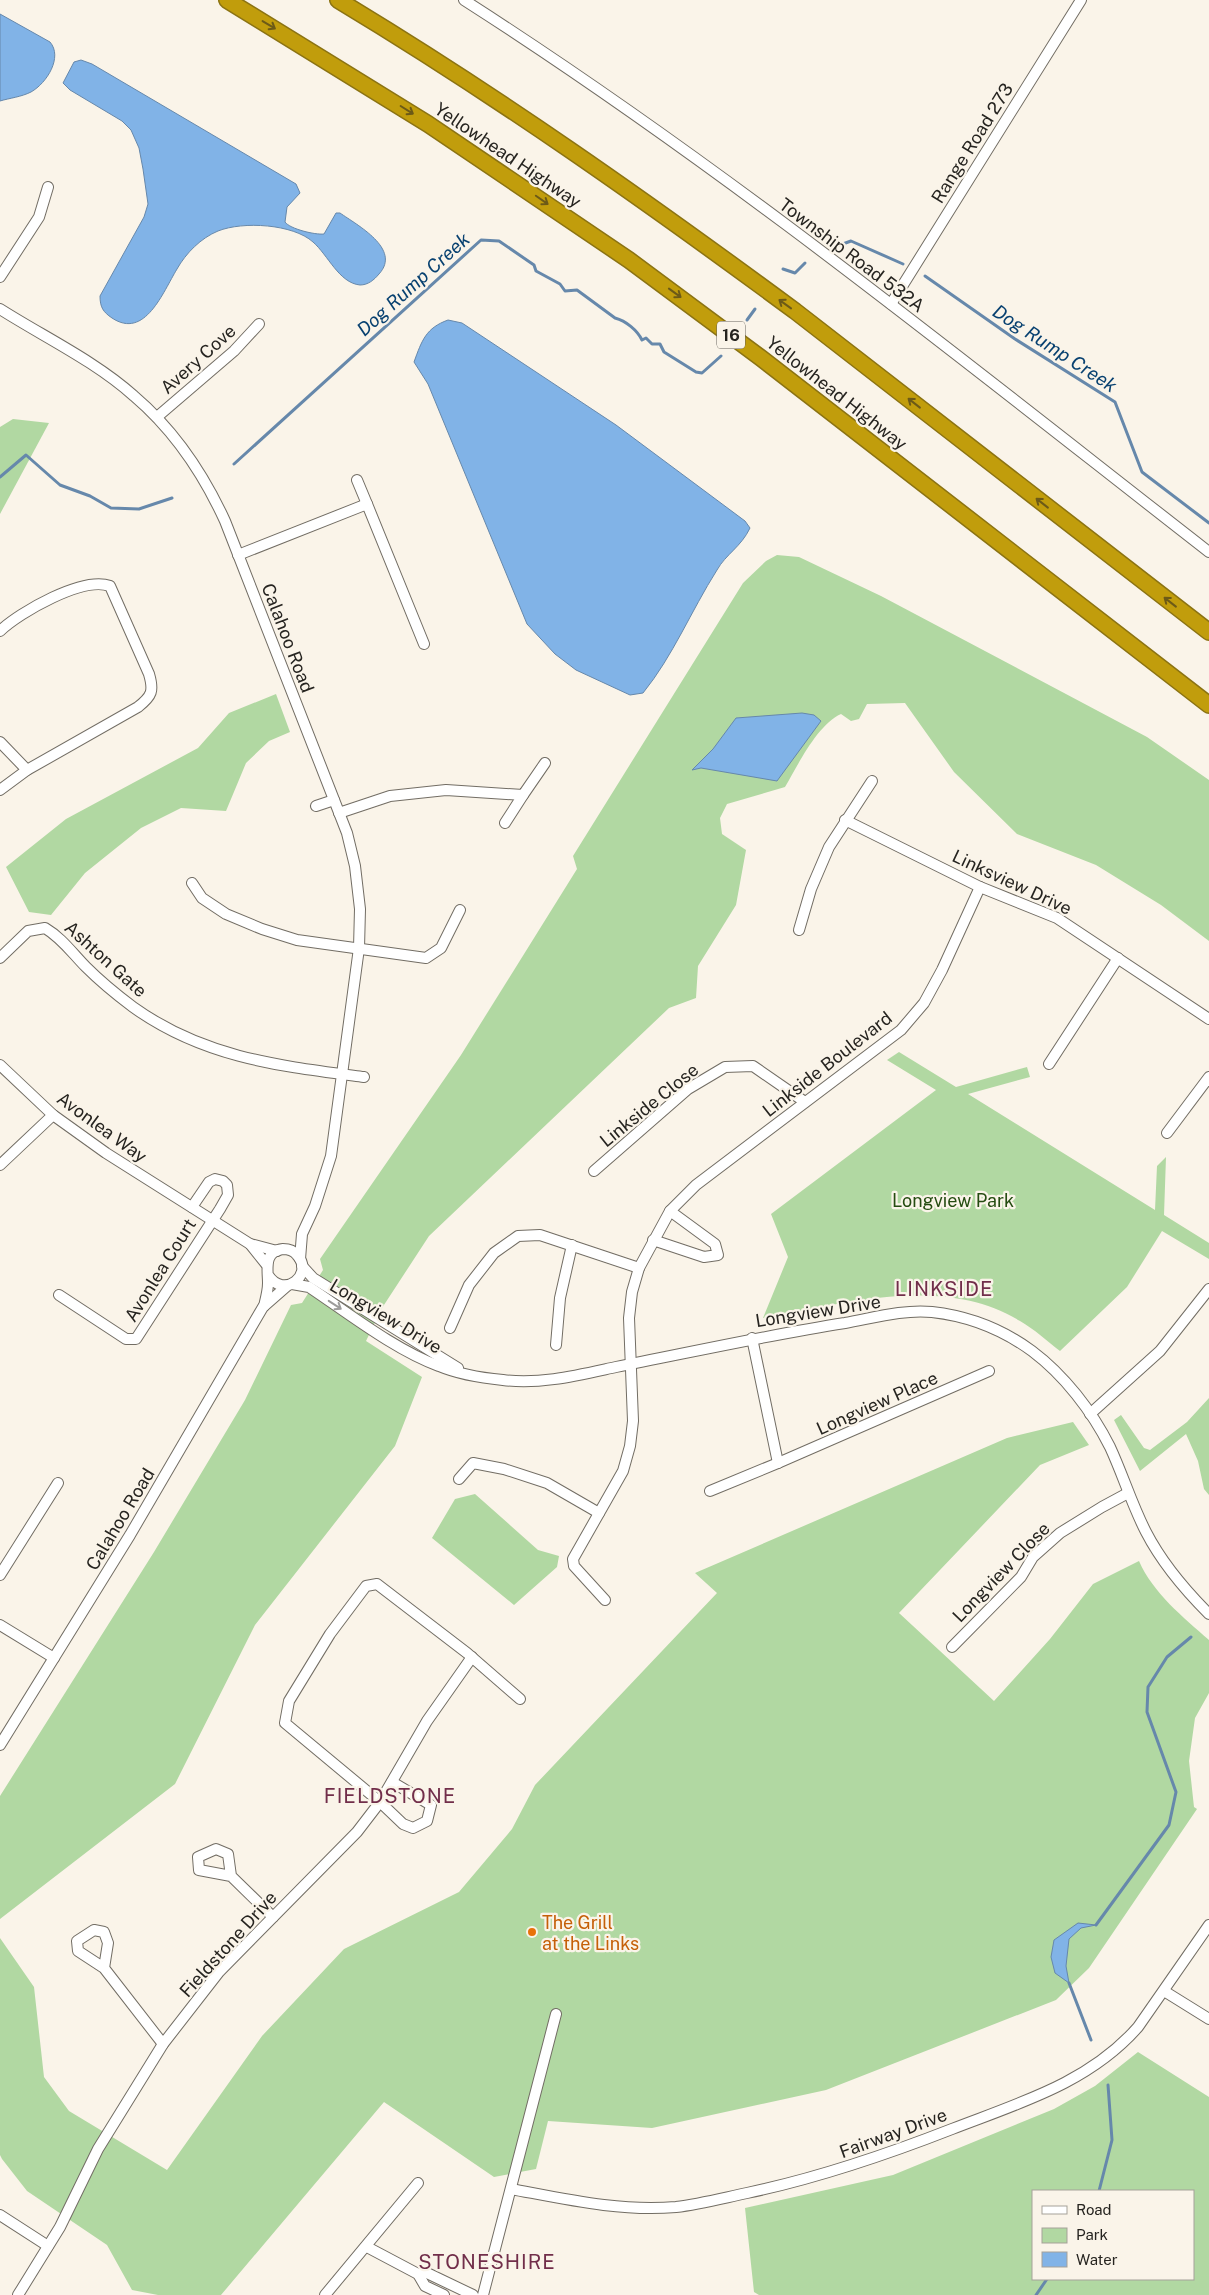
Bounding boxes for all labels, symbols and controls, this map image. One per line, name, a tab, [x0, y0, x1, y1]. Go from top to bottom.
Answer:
one-way arrow	[261, 20, 275, 30]
street label: Range Road 273	[927, 79, 1017, 207]
street label: Yellowhead Highway	[431, 98, 586, 212]
one-way arrow	[399, 106, 413, 116]
street label: Township Road 532A	[775, 194, 929, 317]
one-way arrow	[535, 195, 549, 205]
water label: Dog Rump Creek	[352, 227, 474, 340]
one-way arrow	[668, 288, 681, 299]
one-way arrow	[779, 298, 792, 309]
water label: Dog Rump Creek	[989, 300, 1122, 397]
street label: Avery Cove	[156, 320, 240, 398]
road number: 16	[717, 322, 745, 348]
street label: Yellowhead Highway	[763, 332, 912, 455]
one-way arrow	[907, 398, 921, 408]
one-way arrow	[1036, 497, 1049, 508]
street label: Calahoo Road	[258, 580, 318, 696]
one-way arrow	[1164, 597, 1177, 608]
street label: Linksview Drive	[949, 845, 1075, 919]
street label: Ashton Gate	[61, 917, 151, 1001]
street label: Linkside Boulevard	[758, 1007, 896, 1121]
street label: Linkside Close	[595, 1059, 703, 1151]
street label: Avonlea Way	[53, 1087, 151, 1167]
park label: Longview Park	[892, 1190, 1014, 1211]
street label: Avonlea Court	[120, 1215, 200, 1325]
street label: Longview Drive	[326, 1274, 446, 1358]
district label: LINKSIDE	[895, 1277, 993, 1301]
street label: Longview Drive	[754, 1291, 882, 1331]
one-way arrow	[328, 1300, 342, 1310]
street label: Longview Place	[813, 1367, 941, 1439]
street label: Calahoo Road	[81, 1464, 159, 1574]
street label: Longview Close	[948, 1518, 1054, 1626]
district label: FIELDSTONE	[324, 1784, 456, 1808]
street label: Fieldstone Drive	[175, 1887, 281, 2001]
place label: The Grill at the Links	[542, 1912, 639, 1954]
marker: The Grill at the Links	[526, 1926, 538, 1938]
street label: Fairway Drive	[836, 2104, 950, 2162]
legend	[1032, 2190, 1194, 2280]
text: Road	[1076, 2201, 1112, 2218]
text: Park	[1076, 2226, 1108, 2243]
district label: STONESHIRE	[418, 2250, 556, 2274]
text: Water	[1076, 2251, 1118, 2268]

